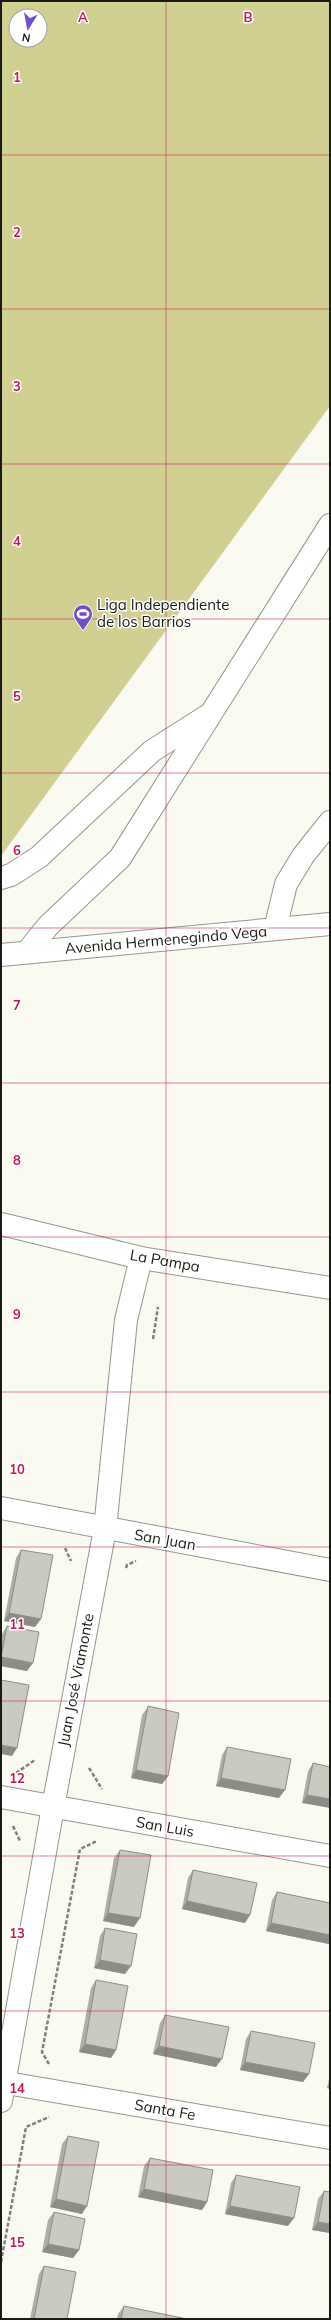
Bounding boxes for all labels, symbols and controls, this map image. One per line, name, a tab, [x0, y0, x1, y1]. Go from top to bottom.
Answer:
north arrow	[8, 8, 48, 48]
text: A	[78, 9, 88, 25]
text: B	[244, 9, 253, 25]
text: N	[21, 30, 32, 45]
text: 1	[13, 69, 21, 85]
text: 2	[13, 224, 21, 240]
text: 3	[13, 378, 21, 394]
text: 4	[13, 533, 21, 549]
place label: Liga Independiente de los Barrios	[97, 595, 229, 631]
sports icon: Liga Independiente de los Barrios	[72, 603, 94, 631]
text: 5	[13, 688, 21, 704]
text: 6	[13, 842, 21, 858]
street label: Avenida Hermenegindo Vega	[64, 921, 268, 958]
text: 7	[13, 997, 21, 1013]
text: 8	[13, 1152, 21, 1168]
street label: La Pampa	[129, 1245, 202, 1276]
text: 9	[13, 1306, 21, 1322]
text: 10	[9, 1461, 25, 1477]
street label: San Juan	[133, 1525, 197, 1554]
street label: Juan José Viamonte	[53, 1612, 98, 1748]
text: 11	[9, 1616, 25, 1632]
text: 12	[9, 1770, 25, 1786]
street label: San Luis	[135, 1812, 196, 1841]
text: 13	[9, 1925, 25, 1941]
text: 14	[9, 2080, 25, 2096]
street label: Santa Fe	[133, 2095, 197, 2124]
text: 15	[9, 2234, 25, 2250]

